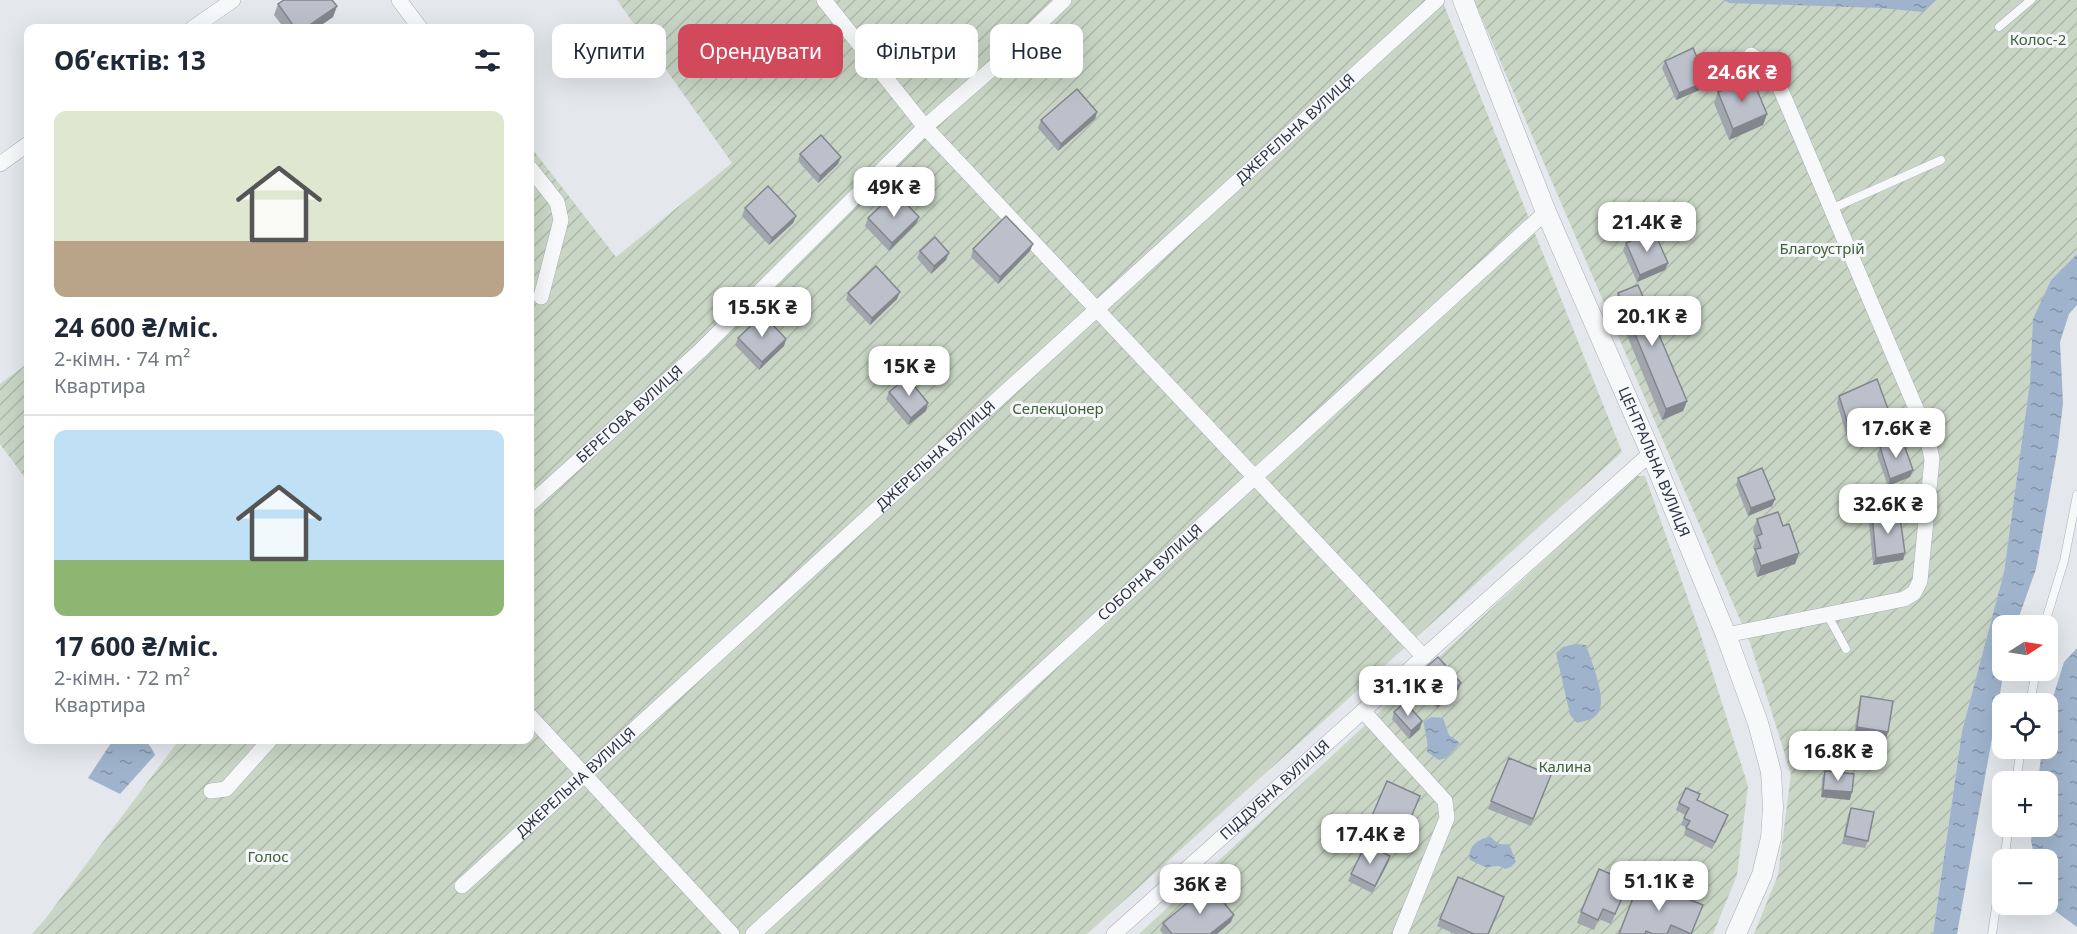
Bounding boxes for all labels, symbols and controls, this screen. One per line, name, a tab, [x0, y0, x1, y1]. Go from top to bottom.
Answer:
chip: Купити	[552, 24, 666, 78]
chip: Орендувати	[678, 24, 843, 78]
chip: Фільтри	[855, 24, 978, 78]
chip: Нове	[990, 24, 1083, 78]
park label: Колос-2	[2010, 29, 2066, 49]
text: Об’єктів: 13	[54, 42, 206, 78]
icon: filters	[471, 44, 504, 77]
pin: 24.6K ₴	[1687, 52, 1797, 103]
text: 24.6K ₴	[1707, 58, 1777, 85]
street label: ДЖЕРЕЛЬНА ВУЛИЦЯ	[1231, 69, 1359, 187]
icon: home	[225, 150, 333, 258]
pin: 49K ₴	[852, 167, 936, 218]
text: 49K ₴	[868, 173, 920, 200]
pin: 21.4K ₴	[1592, 202, 1702, 253]
text: 21.4K ₴	[1612, 208, 1682, 235]
park label: Благоустрій	[1779, 238, 1865, 258]
pin: 15.5K ₴	[707, 287, 817, 338]
text: 15.5K ₴	[727, 293, 797, 320]
pin: 20.1K ₴	[1597, 296, 1707, 347]
text: 20.1K ₴	[1617, 302, 1687, 329]
text: 24 600 ₴/міс.	[54, 309, 218, 345]
text: 2-кімн. · 74 m²	[54, 345, 190, 372]
pin: 15K ₴	[867, 346, 951, 397]
text: 15K ₴	[883, 352, 935, 379]
street label: БЕРЕГОВА ВУЛИЦЯ	[571, 360, 687, 467]
text: Квартира	[54, 372, 146, 399]
street label: ЦЕНТРАЛЬНА ВУЛИЦЯ	[1614, 383, 1695, 540]
street label: ДЖЕРЕЛЬНА ВУЛИЦЯ	[871, 395, 999, 514]
park label: Селекціонер	[1012, 398, 1104, 418]
pin: 17.6K ₴	[1841, 408, 1951, 459]
text: 17.6K ₴	[1861, 414, 1931, 441]
icon: home	[225, 469, 333, 577]
pin: 32.6K ₴	[1833, 484, 1943, 535]
text: 32.6K ₴	[1853, 490, 1923, 517]
street label: СОБОРНА ВУЛИЦЯ	[1093, 519, 1206, 625]
north arrow	[1992, 615, 2058, 681]
map controls	[1992, 615, 2058, 915]
text: 17 600 ₴/міс.	[54, 628, 218, 664]
text: 2-кімн. · 72 m²	[54, 664, 190, 691]
pin: 31.1K ₴	[1353, 666, 1463, 717]
text: 31.1K ₴	[1373, 672, 1443, 699]
text: Квартира	[54, 691, 146, 718]
button: locate	[1992, 693, 2058, 759]
street label: ДЖЕРЕЛЬНА ВУЛИЦЯ	[511, 722, 639, 841]
pin: 16.8K ₴	[1783, 731, 1893, 782]
street label: ПІДДУБНА ВУЛИЦЯ	[1215, 735, 1333, 844]
text: 16.8K ₴	[1803, 737, 1873, 764]
park label: Калина	[1538, 756, 1592, 776]
button: +	[1992, 771, 2058, 837]
pin: 17.4K ₴	[1315, 814, 1425, 865]
text: 17.4K ₴	[1335, 820, 1405, 847]
park label: Голос	[247, 846, 289, 866]
button: −	[1992, 849, 2058, 915]
pin: 51.1K ₴	[1604, 861, 1714, 912]
pin: 36K ₴	[1158, 864, 1242, 915]
text: 51.1K ₴	[1624, 867, 1694, 894]
text: 36K ₴	[1174, 870, 1226, 897]

